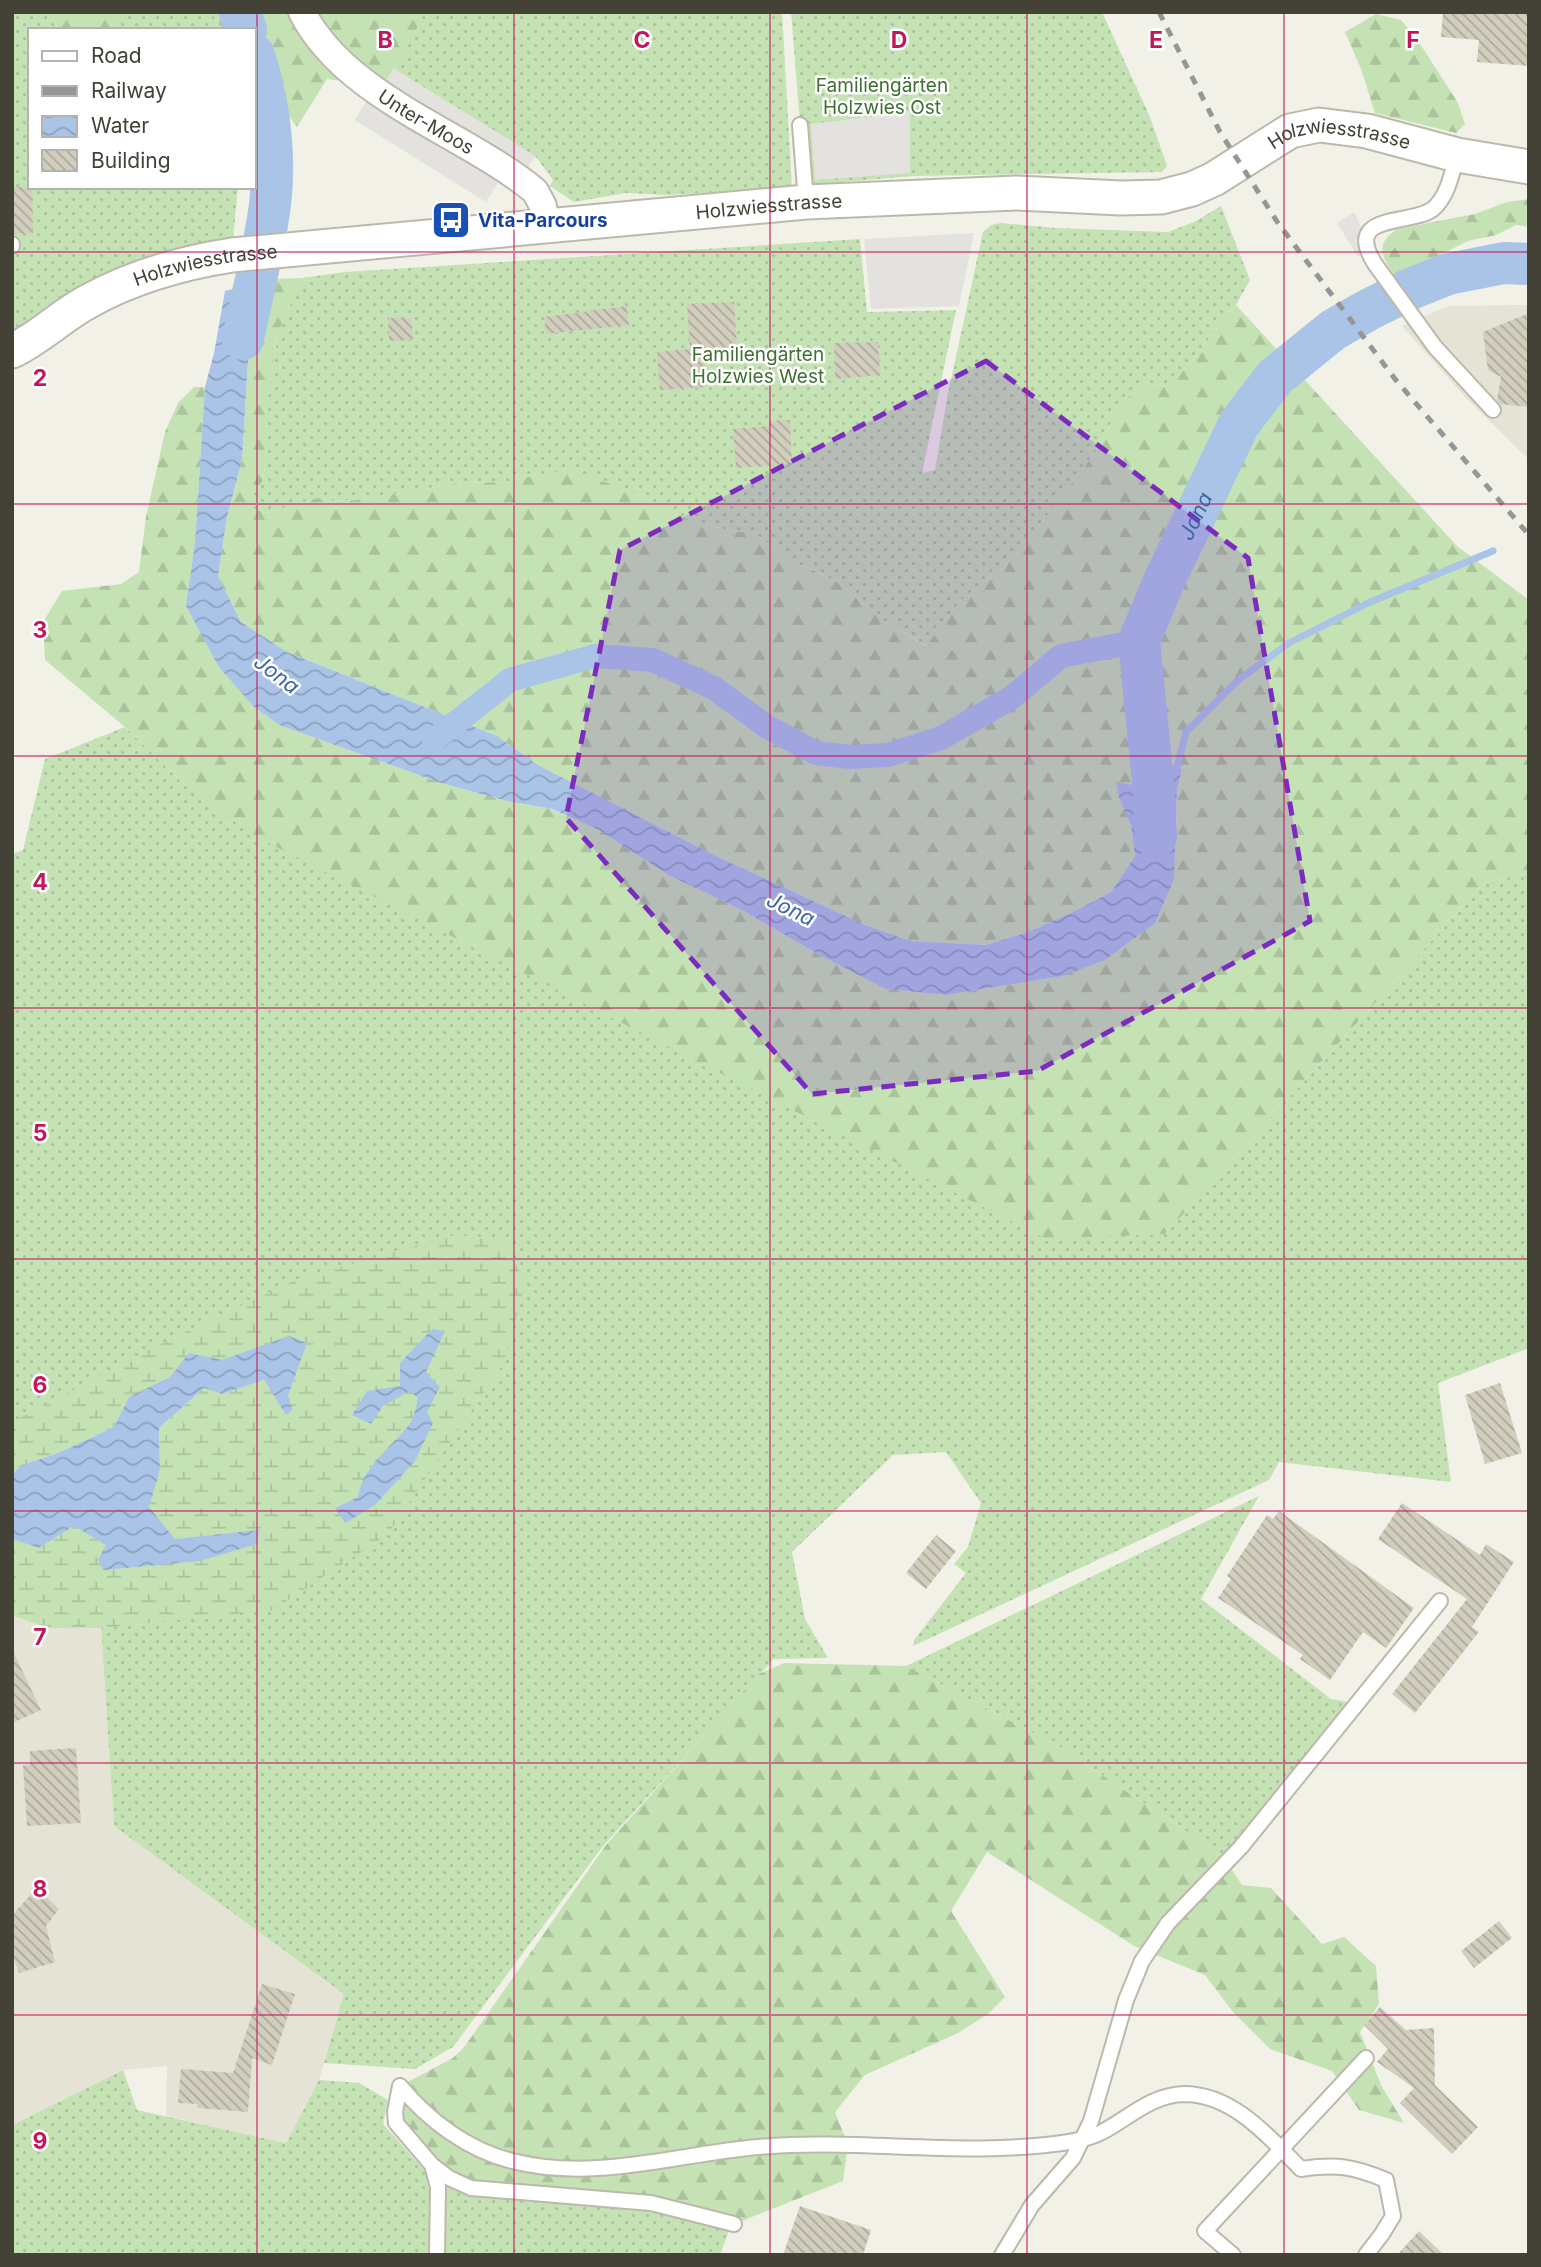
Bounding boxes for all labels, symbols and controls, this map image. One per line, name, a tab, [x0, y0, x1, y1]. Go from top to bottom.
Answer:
text: B	[377, 26, 393, 54]
text: C	[633, 26, 651, 54]
text: D	[891, 26, 907, 54]
text: E	[1149, 26, 1163, 54]
text: F	[1406, 26, 1420, 54]
legend	[28, 28, 256, 189]
text: Road	[91, 43, 142, 68]
park label: Familiengärten Holzwies Ost	[816, 74, 948, 119]
text: Railway	[91, 78, 167, 103]
street label: Unter-Moos	[374, 84, 478, 159]
text: Water	[91, 113, 149, 138]
street label: Holzwiesstrasse	[1263, 113, 1413, 154]
text: Building	[91, 148, 171, 173]
street label: Holzwiesstrasse	[694, 189, 843, 224]
bus stop icon: Vita-Parcours	[430, 199, 472, 241]
place label: Vita-Parcours	[478, 209, 608, 232]
street label: Holzwiesstrasse	[130, 239, 279, 291]
park label: Familiengärten Holzwies West	[692, 343, 824, 388]
text: 2	[33, 364, 47, 392]
water label: Jona	[1173, 488, 1217, 544]
text: 3	[33, 616, 47, 644]
water label: Jona	[250, 649, 305, 699]
text: 4	[32, 868, 48, 896]
water label: Jona	[763, 887, 819, 931]
text: 5	[33, 1119, 47, 1147]
text: 6	[33, 1371, 47, 1399]
text: 7	[33, 1623, 47, 1651]
text: 8	[33, 1875, 47, 1903]
text: 9	[33, 2127, 47, 2155]

